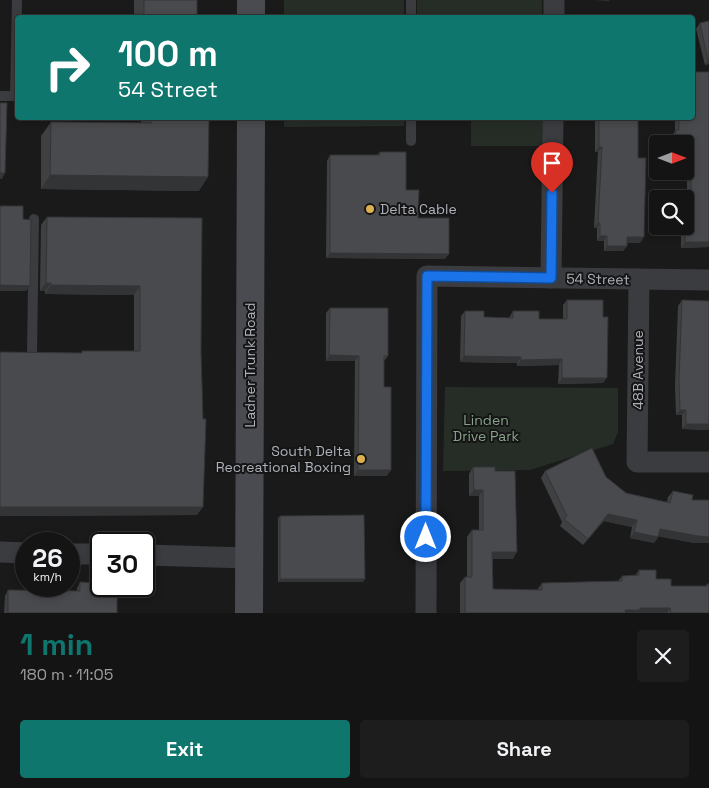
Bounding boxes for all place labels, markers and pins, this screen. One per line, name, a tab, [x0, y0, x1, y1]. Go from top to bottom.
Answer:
pin	[531, 142, 573, 193]
place label: Delta Cable	[380, 200, 457, 218]
marker: Delta Cable	[364, 203, 376, 215]
place label: South Delta Recreational Boxing	[216, 442, 351, 476]
marker: South Delta Recreational Boxing	[355, 453, 367, 465]

